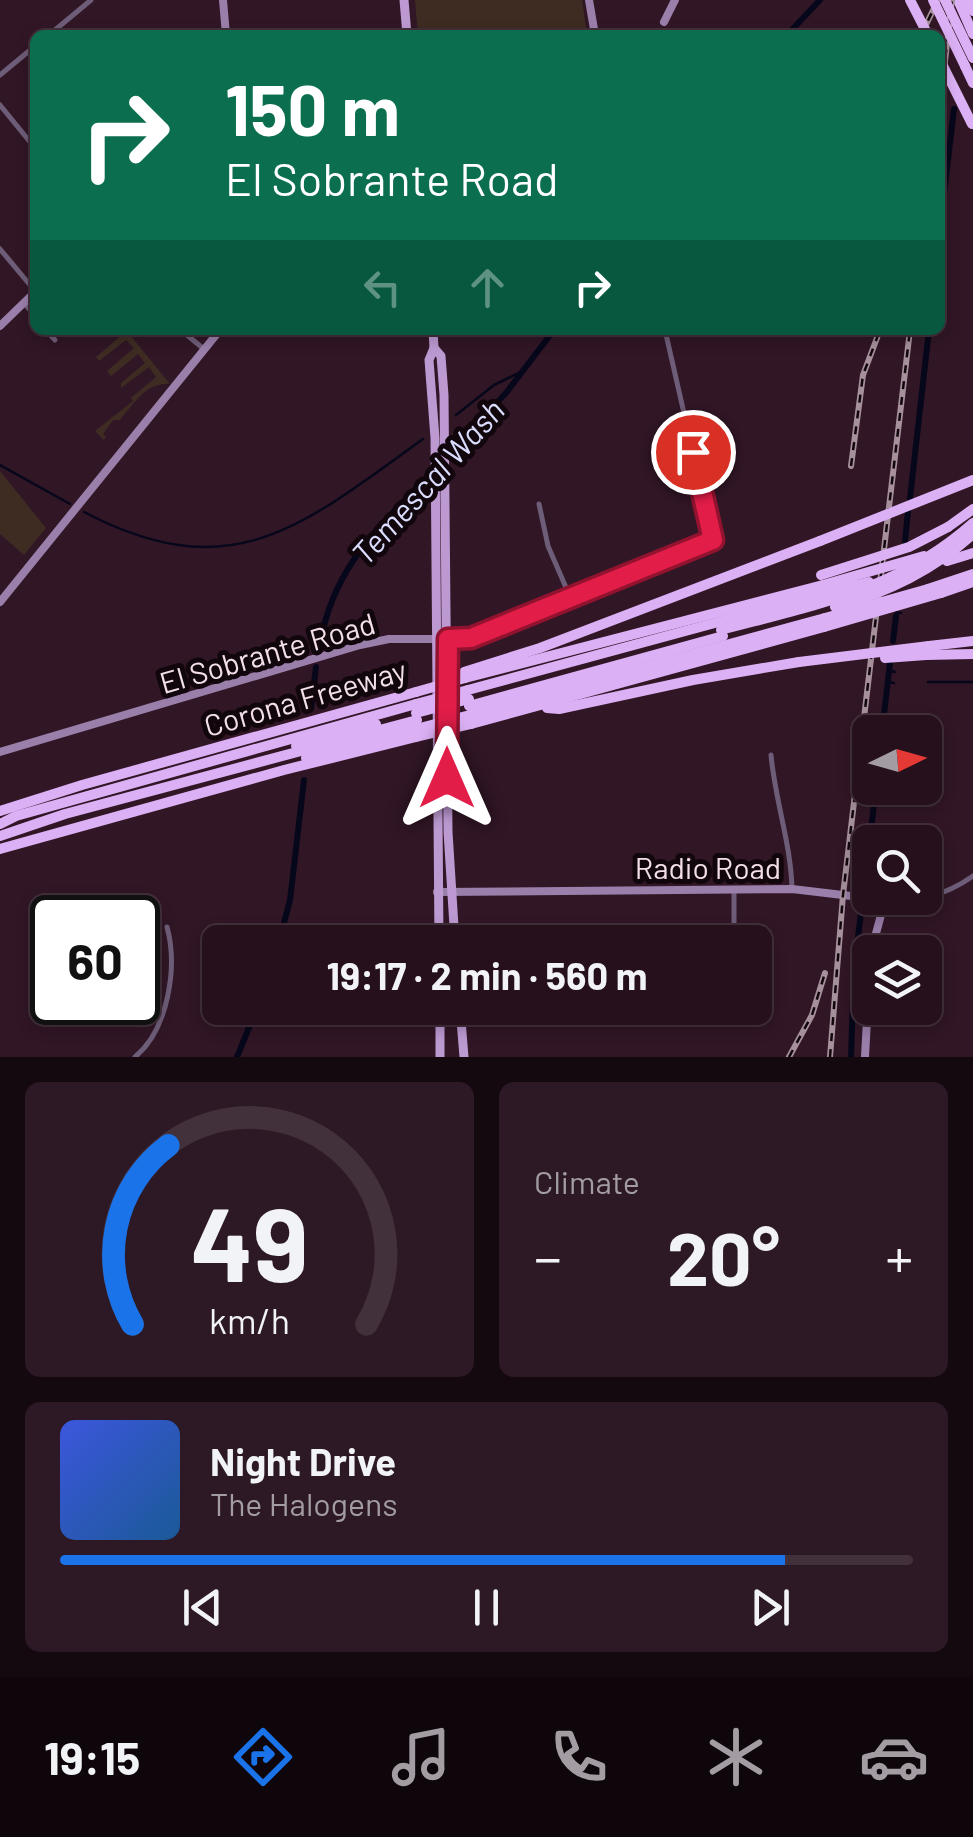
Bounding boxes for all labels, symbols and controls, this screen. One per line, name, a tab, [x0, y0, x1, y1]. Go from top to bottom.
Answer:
text: 150 m	[225, 66, 400, 150]
icon: right	[60, 70, 190, 200]
text: El Sobrante Road	[225, 151, 559, 205]
icon: left	[355, 260, 410, 315]
icon: ahead	[460, 260, 515, 315]
icon: right	[565, 260, 620, 315]
water label: Temescal Wash	[343, 390, 511, 572]
pin	[651, 410, 736, 495]
icon: arrive	[666, 425, 721, 480]
street label: El Sobrante Road	[155, 604, 379, 700]
street label: Corona Freeway	[200, 651, 410, 743]
north arrow	[852, 715, 942, 805]
map controls	[852, 715, 942, 1025]
position arrow	[395, 726, 499, 830]
button: search	[852, 825, 942, 915]
street label: Radio Road	[635, 849, 781, 885]
speed limit sign: 60	[30, 895, 160, 1025]
button: layers	[852, 935, 942, 1025]
text: 19:17 · 2 min · 560 m	[327, 952, 648, 998]
text: Climate	[534, 1162, 640, 1200]
text: 49	[190, 1178, 309, 1303]
text: 20°	[667, 1211, 780, 1301]
text: −	[534, 1223, 562, 1289]
text: +	[885, 1223, 913, 1289]
text: km/h	[209, 1298, 290, 1341]
text: Night Drive	[210, 1438, 396, 1484]
text: The Halogens	[210, 1484, 398, 1522]
icon: previous	[175, 1580, 230, 1635]
icon: pause	[459, 1580, 514, 1635]
icon: next	[743, 1580, 798, 1635]
icon: directions	[228, 1722, 298, 1792]
icon: music	[386, 1722, 456, 1792]
icon: phone	[544, 1722, 614, 1792]
icon: climate	[701, 1722, 771, 1792]
icon: car	[859, 1722, 929, 1792]
text: 19:15	[44, 1730, 140, 1784]

